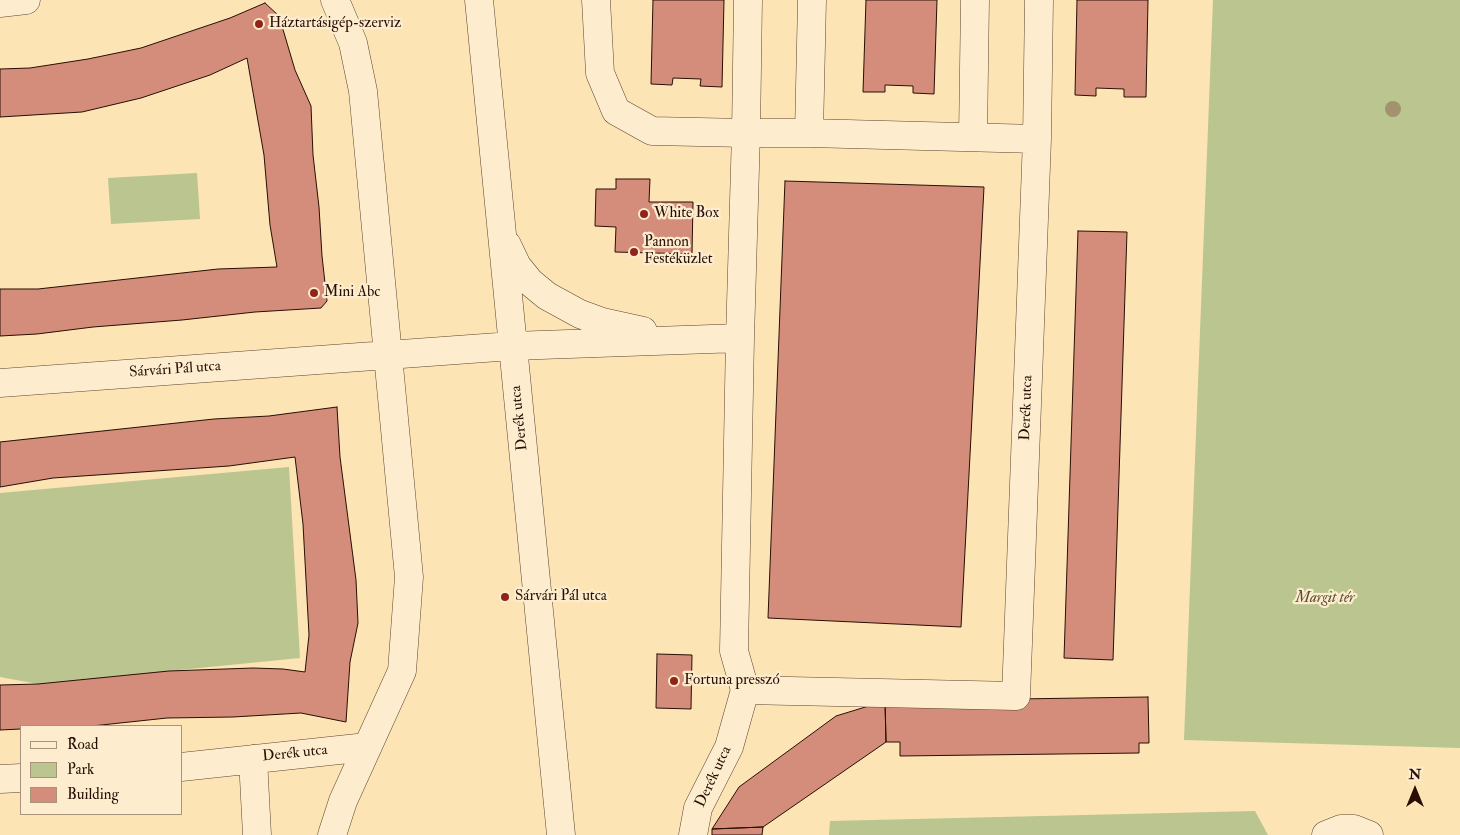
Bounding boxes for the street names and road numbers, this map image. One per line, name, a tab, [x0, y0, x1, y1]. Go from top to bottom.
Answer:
street label: Sárvári Pál utca	[129, 358, 221, 382]
street label: Derék utca	[1017, 375, 1037, 441]
street label: Derék utca	[508, 385, 532, 451]
street label: Derék utca	[262, 742, 328, 766]
street label: Derék utca	[692, 744, 736, 810]

